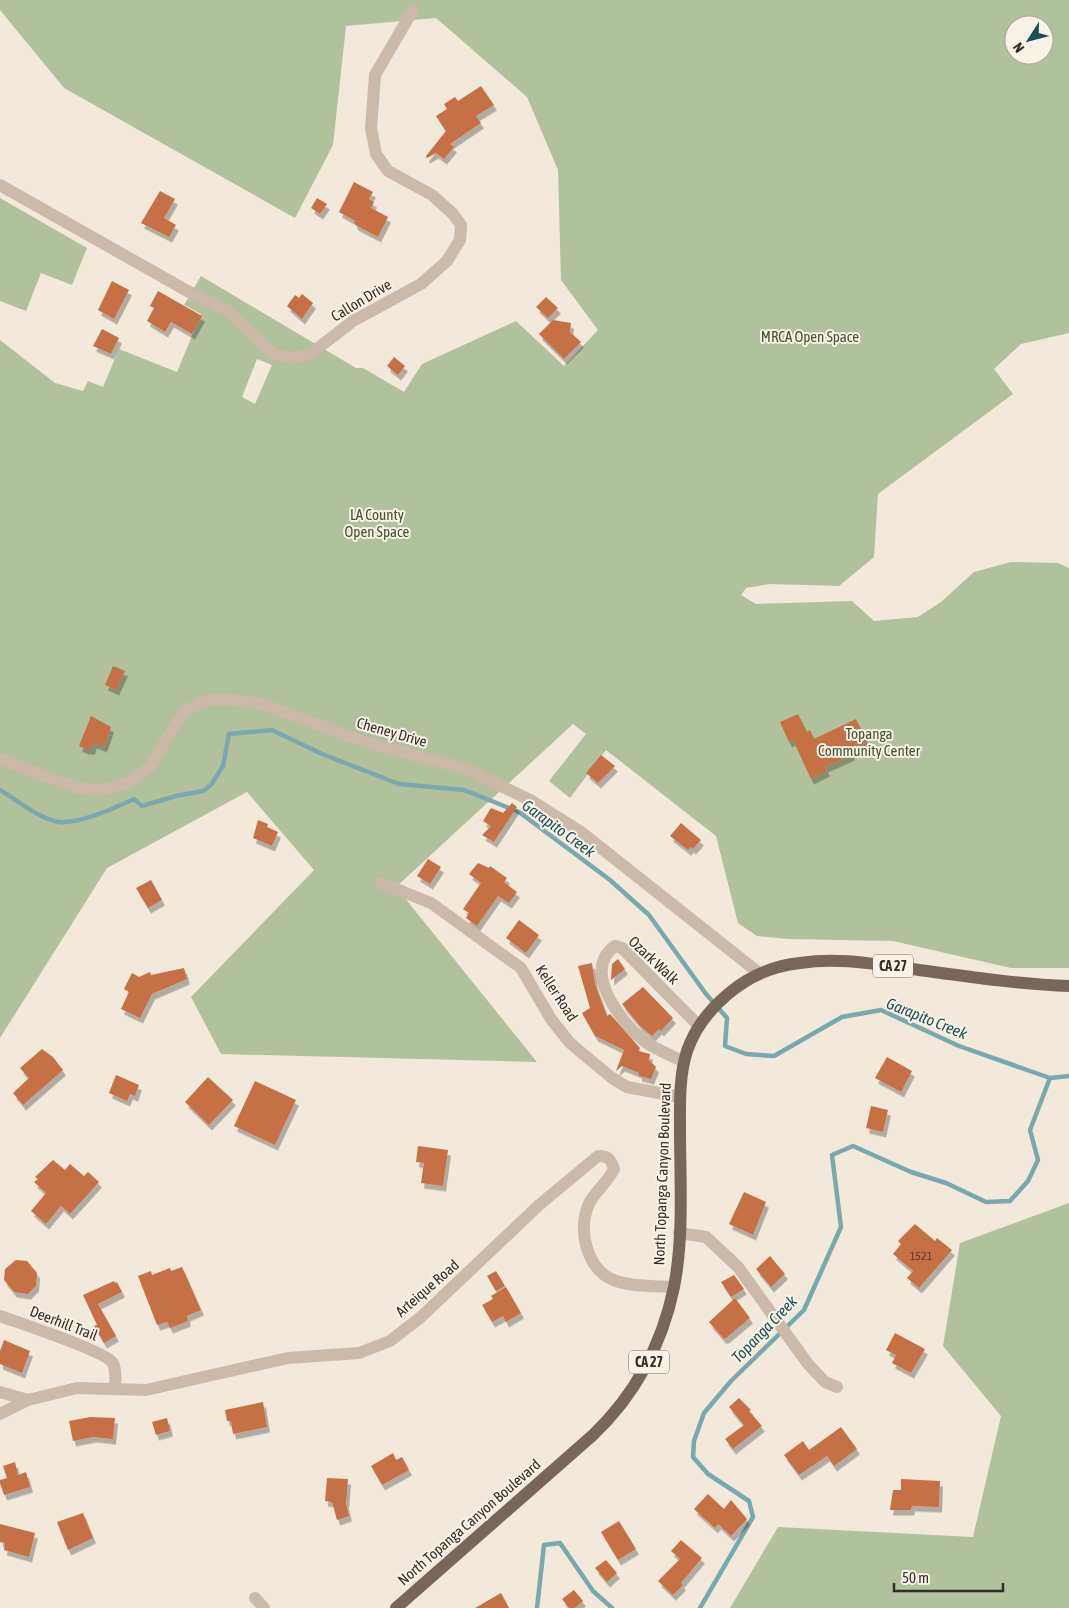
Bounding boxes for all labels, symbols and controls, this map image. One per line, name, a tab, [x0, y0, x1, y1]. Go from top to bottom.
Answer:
north arrow	[1004, 15, 1054, 65]
text: N	[1010, 40, 1027, 56]
street label: Callon Drive	[328, 275, 394, 325]
park label: MRCA Open Space	[761, 328, 859, 345]
park label: LA County Open Space	[345, 506, 410, 540]
street label: Cheney Drive	[355, 714, 429, 750]
park label: Topanga Community Center	[818, 725, 921, 759]
water label: Garapito Creek	[518, 796, 600, 862]
street label: Ozark Walk	[625, 933, 683, 988]
road number: CA 27	[873, 954, 913, 978]
street label: Keller Road	[533, 962, 581, 1024]
water label: Garapito Creek	[884, 994, 971, 1044]
street label: North Topanga Canyon Boulevard	[650, 1082, 674, 1266]
house number: 1521	[910, 1249, 933, 1263]
street label: Arteique Road	[392, 1256, 462, 1320]
water label: Topanga Creek	[728, 1291, 802, 1367]
street label: Deerhill Trail	[28, 1302, 100, 1344]
road number: CA 27	[629, 1350, 669, 1374]
street label: North Topanga Canyon Boulevard	[394, 1456, 544, 1588]
scale bar	[894, 1560, 1003, 1592]
text: 50 m	[902, 1569, 929, 1586]

